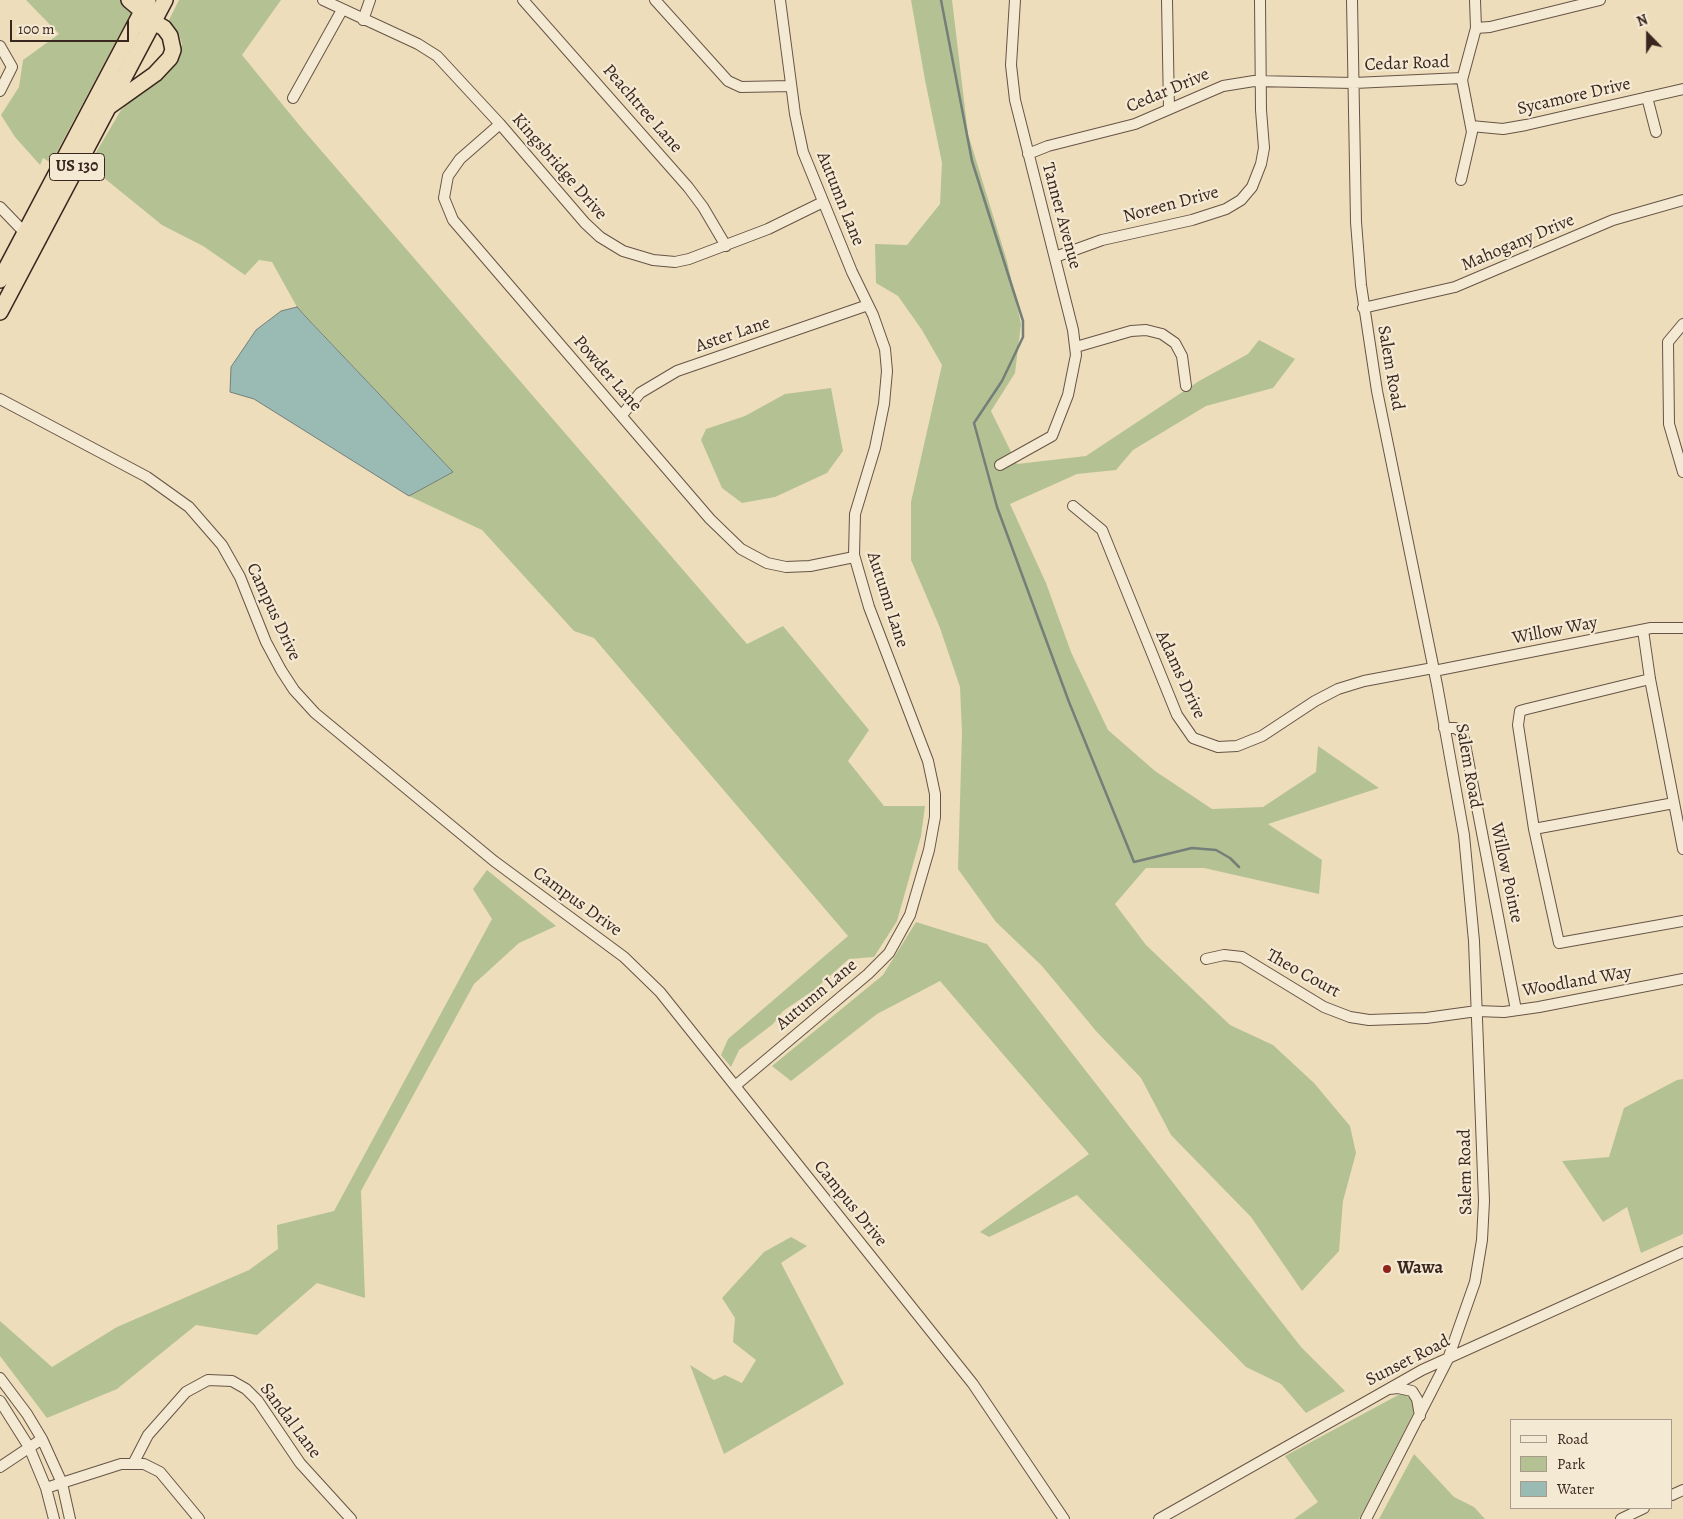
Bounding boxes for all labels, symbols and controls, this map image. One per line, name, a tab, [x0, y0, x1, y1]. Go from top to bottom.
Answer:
scale bar	[12, 10, 131, 42]
north arrow	[1623, 10, 1673, 60]
text: N	[1634, 10, 1650, 31]
text: 100 m	[18, 19, 55, 39]
street label: Cedar Road	[1364, 52, 1450, 76]
street label: Peachtree Lane	[598, 60, 686, 158]
street label: Cedar Drive	[1123, 64, 1213, 118]
street label: Sycamore Drive	[1515, 73, 1633, 121]
street label: Kingsbridge Drive	[507, 109, 611, 225]
street label: Autumn Lane	[811, 149, 869, 249]
road number: US 130	[50, 154, 104, 180]
street label: Tanner Avenue	[1036, 160, 1086, 272]
street label: Noreen Drive	[1121, 182, 1221, 228]
street label: Mahogany Drive	[1458, 209, 1578, 277]
street label: Aster Lane	[693, 312, 773, 358]
street label: Salem Road	[1372, 324, 1408, 412]
street label: Powder Lane	[568, 332, 646, 416]
street label: Autumn Lane	[861, 549, 913, 651]
street label: Campus Drive	[241, 560, 305, 664]
street label: Willow Way	[1511, 612, 1599, 650]
street label: Adams Drive	[1150, 628, 1210, 722]
street label: Salem Road	[1450, 722, 1486, 810]
street label: Willow Pointe	[1485, 821, 1527, 925]
street label: Campus Drive	[528, 862, 626, 942]
street label: Theo Court	[1262, 945, 1344, 1003]
street label: Autumn Lane	[772, 955, 862, 1035]
street label: Woodland Way	[1521, 962, 1633, 1002]
street label: Salem Road	[1454, 1129, 1478, 1215]
street label: Campus Drive	[809, 1156, 891, 1252]
place label: Wawa	[1397, 1258, 1443, 1280]
marker: Wawa	[1381, 1263, 1393, 1275]
street label: Sunset Road	[1362, 1331, 1454, 1391]
street label: Sandal Lane	[255, 1379, 325, 1463]
legend	[1510, 1419, 1673, 1509]
text: Road	[1557, 1429, 1588, 1449]
text: Park	[1557, 1454, 1585, 1474]
text: Water	[1557, 1479, 1594, 1499]

